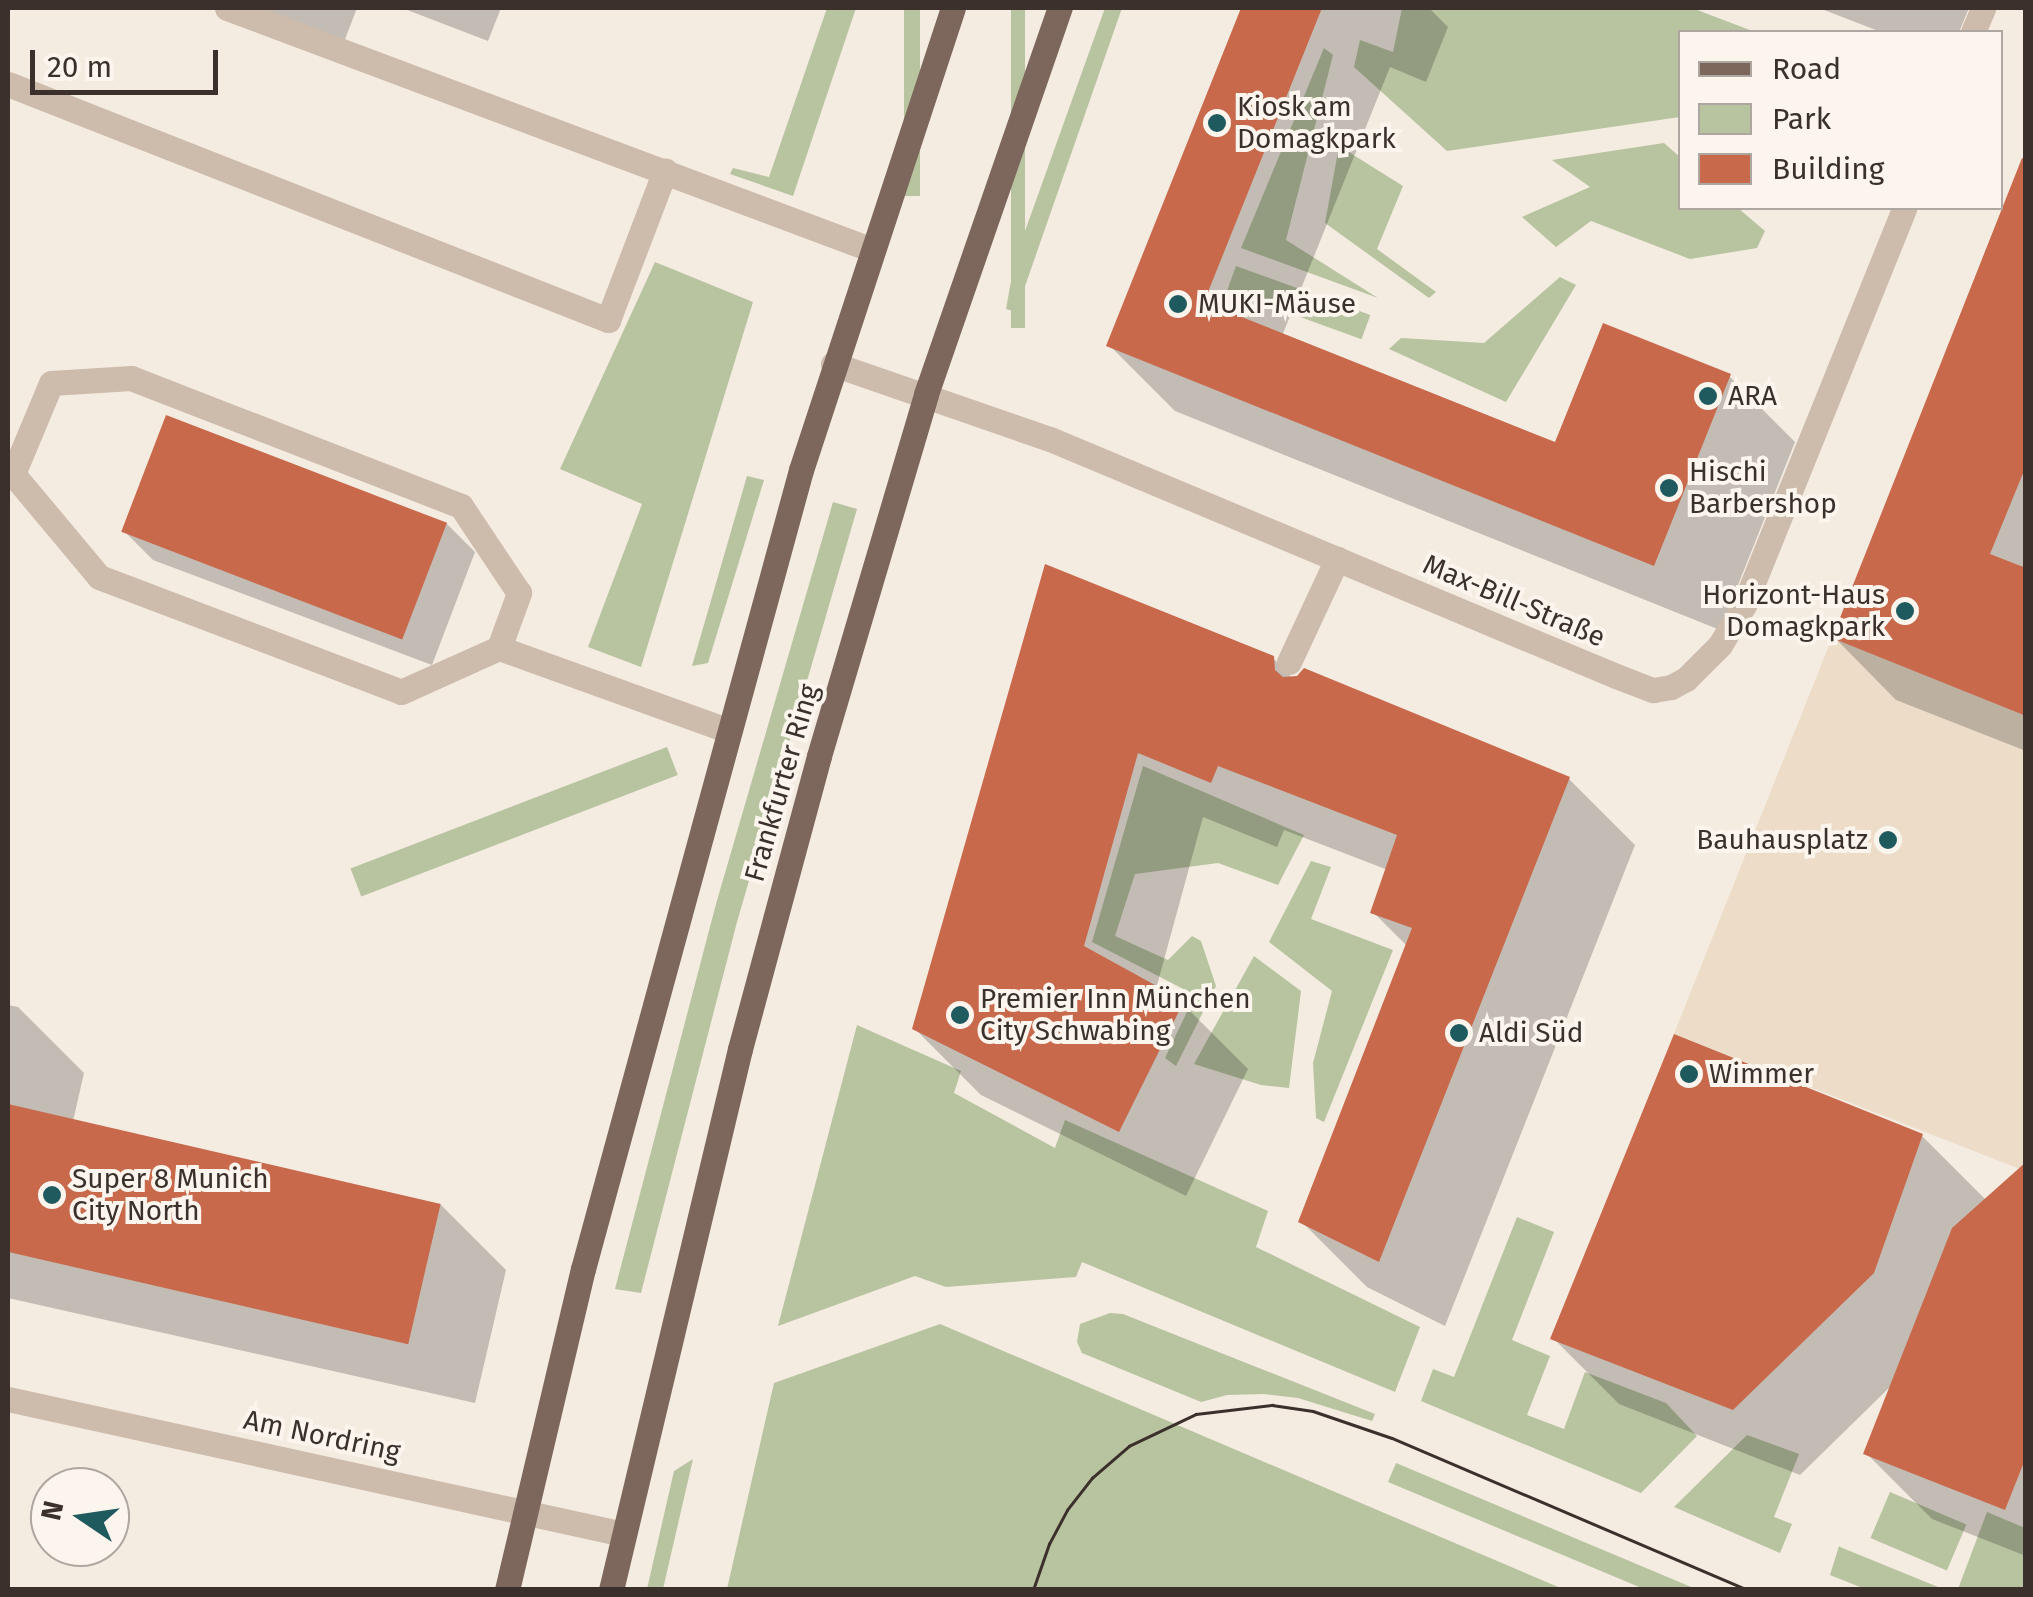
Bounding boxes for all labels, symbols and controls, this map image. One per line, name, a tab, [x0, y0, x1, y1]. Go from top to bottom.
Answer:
scale bar	[35, 30, 222, 92]
legend	[1678, 30, 2003, 210]
text: 20 m	[47, 49, 112, 85]
text: Road	[1772, 51, 1841, 87]
place label: Kiosk am Domagkpark	[1237, 90, 1396, 156]
text: Park	[1772, 101, 1831, 137]
marker: Kiosk am Domagkpark	[1206, 112, 1228, 134]
text: Building	[1772, 151, 1884, 187]
place label: MUKI-Mäuse	[1198, 287, 1356, 321]
marker: MUKI-Mäuse	[1167, 293, 1189, 315]
place label: ARA	[1728, 379, 1777, 413]
marker: ARA	[1697, 385, 1719, 407]
place label: Hischi Barbershop	[1689, 455, 1837, 521]
marker: Hischi Barbershop	[1658, 477, 1680, 499]
street label: Max-Bill-Straße	[1418, 548, 1610, 654]
place label: Horizont-Haus Domagkpark	[1702, 578, 1885, 644]
marker: Horizont-Haus Domagkpark	[1894, 600, 1916, 622]
street label: Frankfurter Ring	[738, 680, 826, 886]
place label: Bauhausplatz	[1696, 823, 1868, 857]
marker: Bauhausplatz	[1877, 829, 1899, 851]
place label: Premier Inn München City Schwabing	[980, 982, 1251, 1048]
marker: Premier Inn München City Schwabing	[949, 1004, 971, 1026]
place label: Aldi Süd	[1479, 1016, 1583, 1050]
marker: Aldi Süd	[1448, 1022, 1470, 1044]
place label: Wimmer	[1709, 1057, 1814, 1091]
marker: Wimmer	[1678, 1063, 1700, 1085]
place label: Super 8 Munich City North	[72, 1162, 269, 1228]
marker: Super 8 Munich City North	[41, 1184, 63, 1206]
street label: Am Nordring	[241, 1403, 403, 1469]
north arrow	[30, 1467, 130, 1567]
text: N	[34, 1498, 70, 1523]

